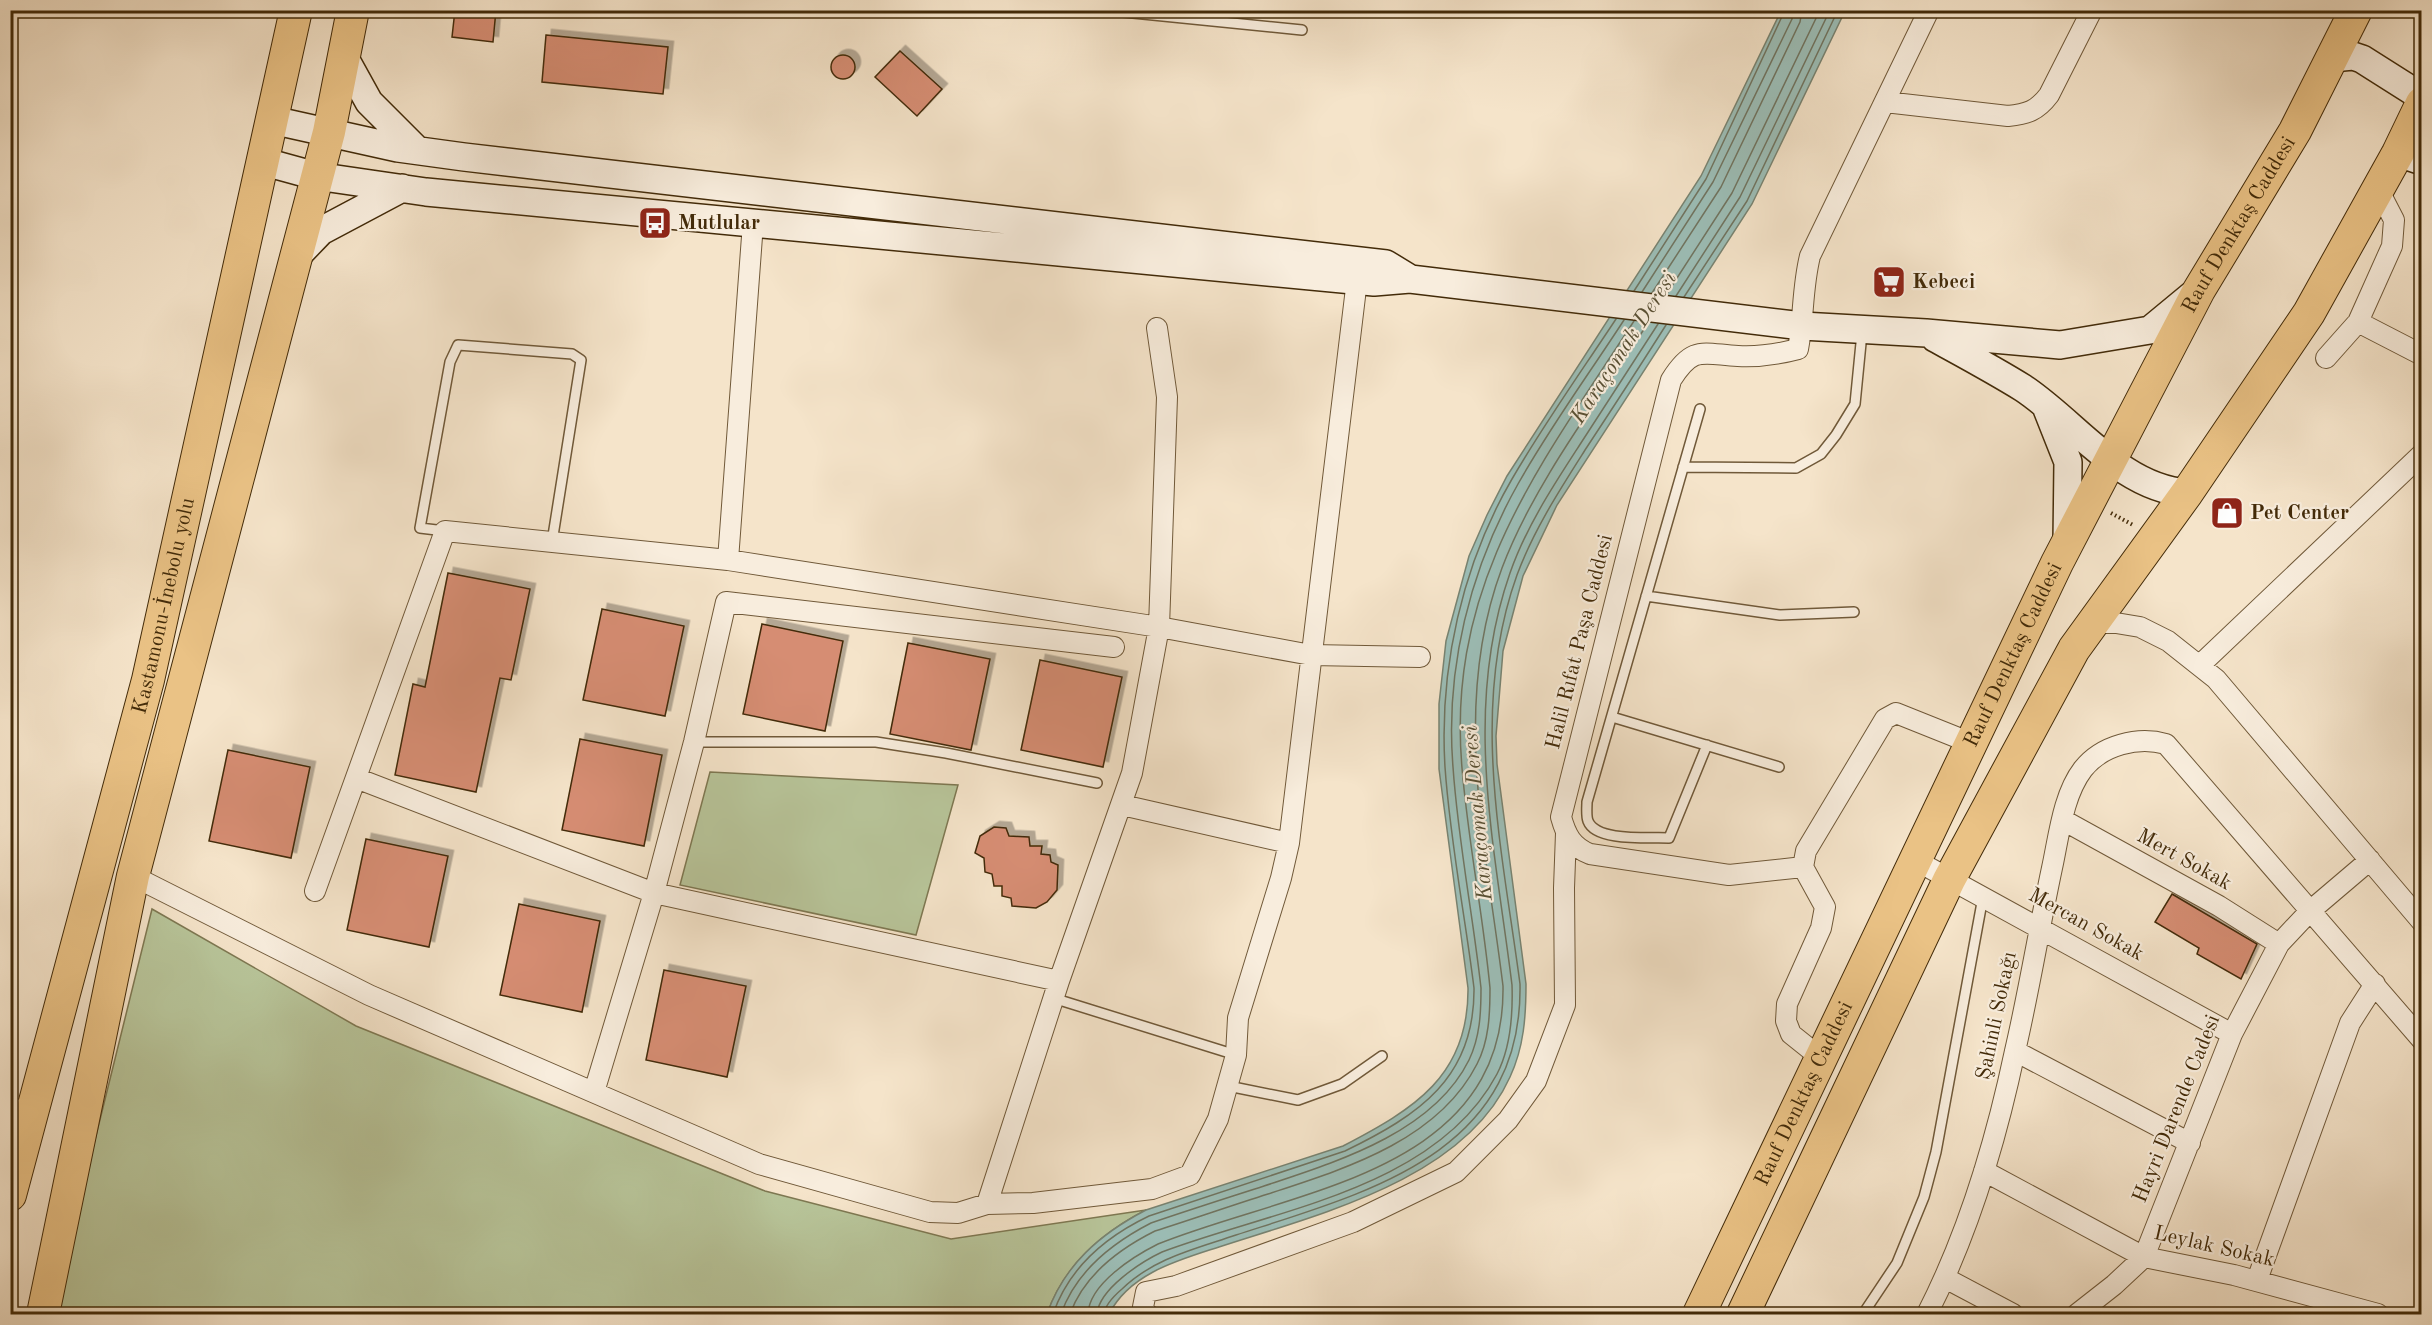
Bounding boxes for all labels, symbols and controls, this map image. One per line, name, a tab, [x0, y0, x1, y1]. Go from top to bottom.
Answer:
street label: Rauf Denktaş Caddesi	[2178, 133, 2299, 316]
bus stop icon: Mutlular	[637, 205, 673, 241]
place label: Mutlular	[678, 213, 760, 234]
supermarket icon: Kebeci	[1871, 264, 1907, 300]
water label: Karaçomak Deresi	[1566, 268, 1682, 429]
place label: Kebeci	[1912, 272, 1975, 293]
shop icon: Pet Center	[2209, 495, 2245, 531]
street label: Kastamonu-İnebolu yolu	[129, 496, 198, 716]
place label: Pet Center	[2250, 503, 2349, 524]
street label: Halil Rıfat Paşa Caddesi	[1543, 532, 1617, 752]
street label: Rauf Denktaş Caddesi	[1960, 560, 2066, 750]
water label: Karaçomak Deresi	[1459, 724, 1497, 903]
street label: Mert Sokak	[2133, 825, 2235, 895]
street label: Mercan Sokak	[2025, 885, 2147, 965]
street label: Şahinli Sokağı	[1973, 950, 2021, 1082]
street label: Rauf Denktaş Caddesi	[1751, 998, 1857, 1189]
street label: Hayri Darende Cadesi	[2130, 1012, 2224, 1206]
street label: Leylak Sokak	[2152, 1223, 2277, 1271]

